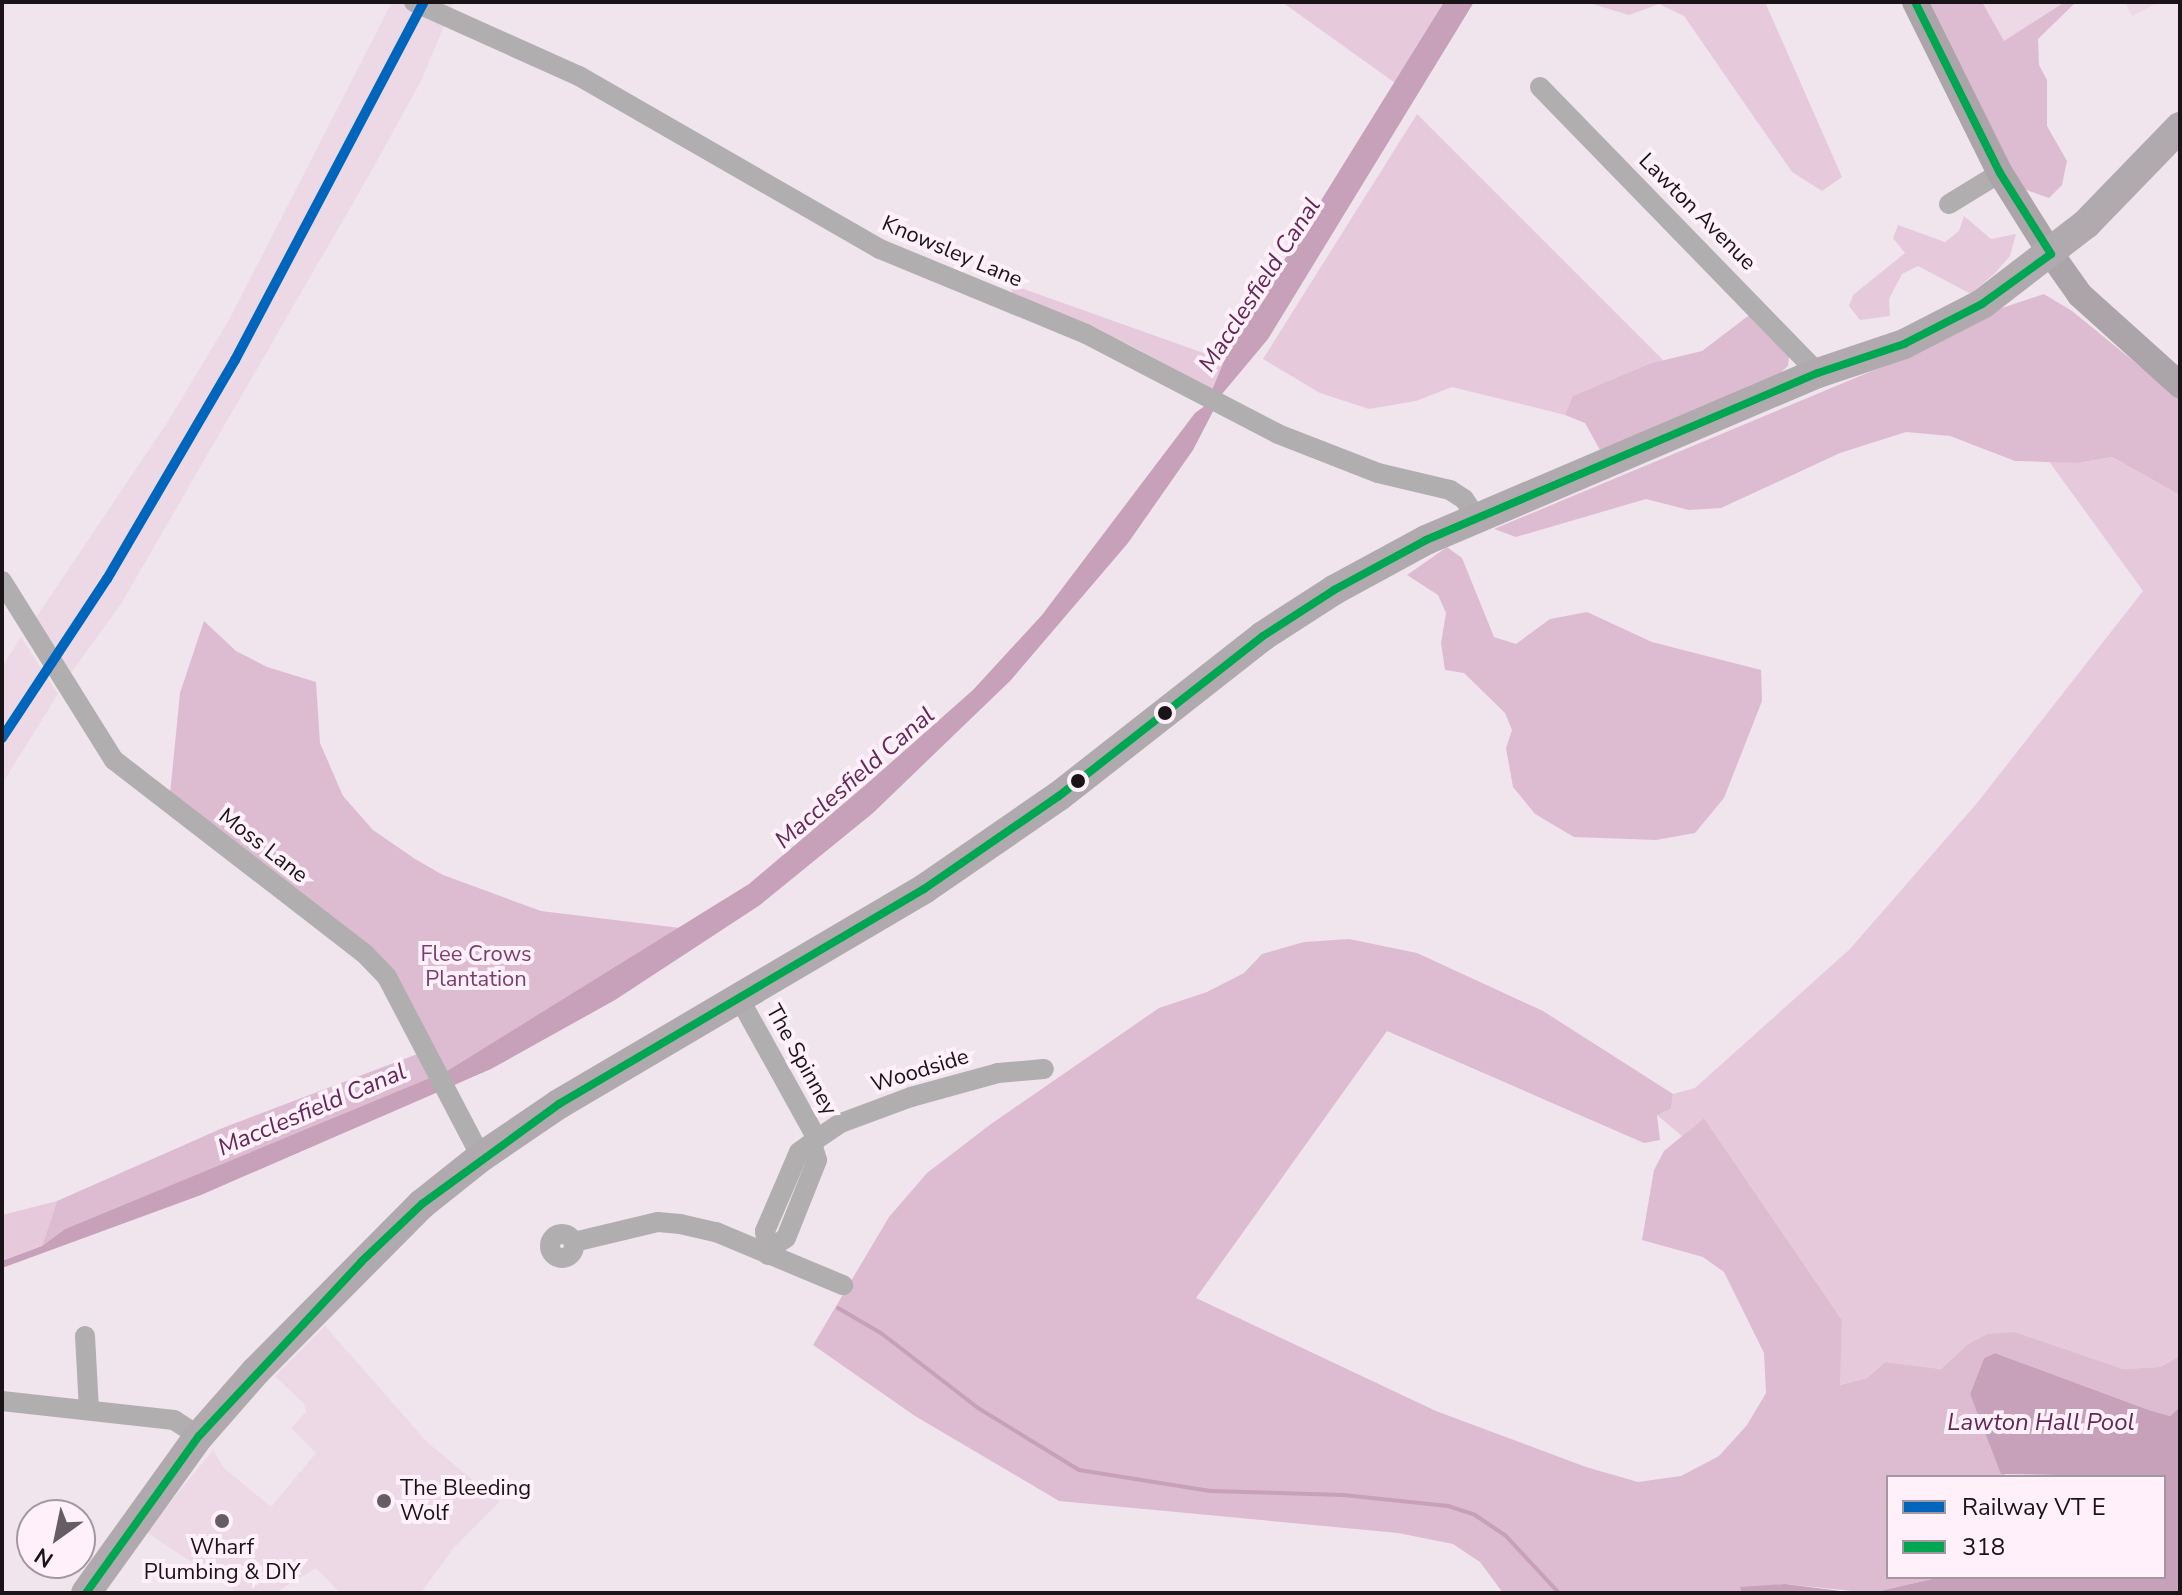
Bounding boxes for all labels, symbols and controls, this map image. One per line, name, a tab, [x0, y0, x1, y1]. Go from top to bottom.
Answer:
street label: Lawton Avenue	[1633, 148, 1761, 276]
water label: Macclesfield Canal	[1193, 193, 1327, 377]
street label: Knowsley Lane	[878, 211, 1026, 293]
water label: Macclesfield Canal	[769, 701, 941, 855]
unlabelled marker	[1157, 705, 1173, 721]
unlabelled marker	[1070, 773, 1086, 789]
street label: Moss Lane	[213, 803, 313, 889]
park label: Flee Crows Plantation	[421, 941, 531, 992]
street label: The Spinney	[760, 1000, 842, 1120]
street label: Woodside	[868, 1044, 972, 1098]
water label: Macclesfield Canal	[214, 1057, 410, 1163]
water label: Lawton Hall Pool	[1947, 1409, 2135, 1437]
place label: The Bleeding Wolf	[400, 1475, 531, 1526]
legend	[1886, 1475, 2166, 1579]
text: Railway VT E	[1962, 1491, 2106, 1523]
marker: The Bleeding Wolf	[375, 1492, 393, 1510]
north arrow	[16, 1499, 96, 1579]
marker: Wharf Plumbing & DIY	[213, 1512, 231, 1530]
text: 318	[1962, 1531, 2005, 1563]
place label: Wharf Plumbing & DIY	[144, 1534, 300, 1586]
text: N	[29, 1540, 59, 1575]

